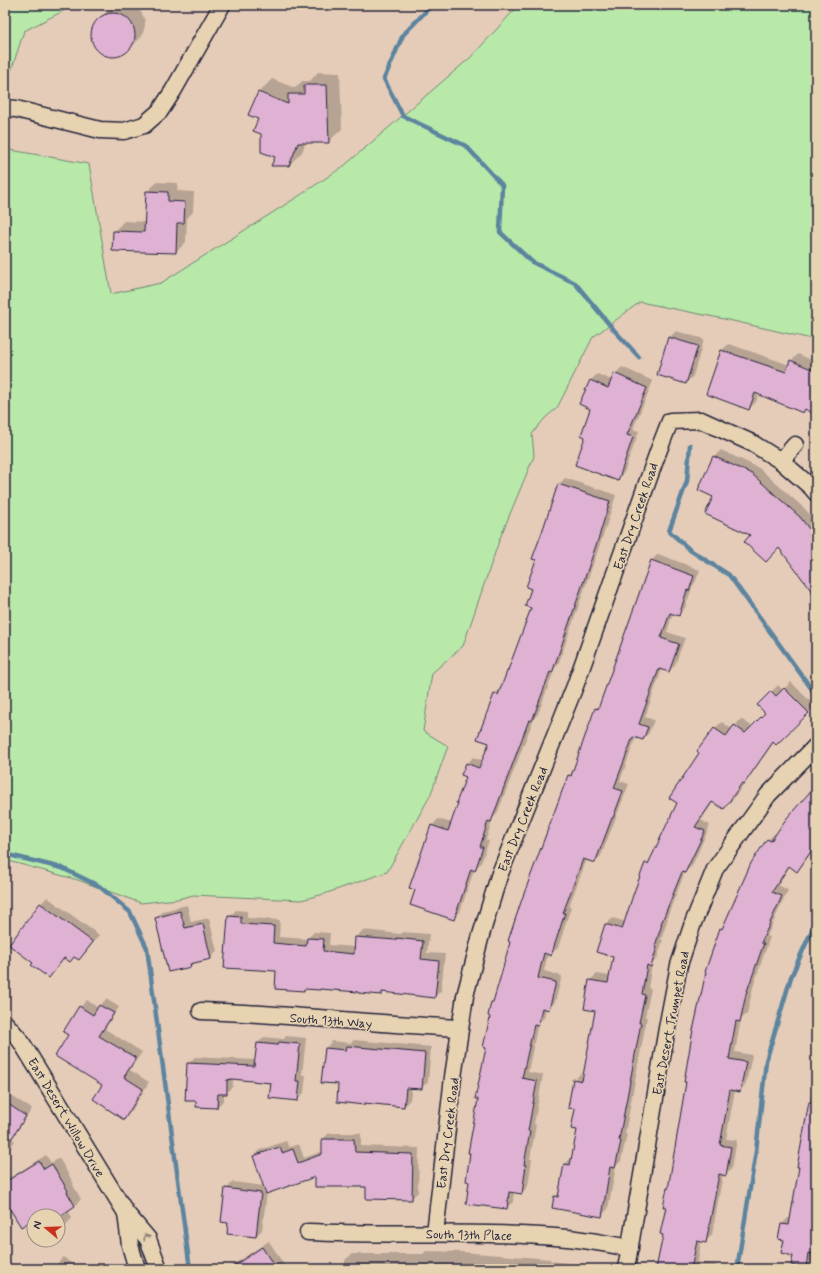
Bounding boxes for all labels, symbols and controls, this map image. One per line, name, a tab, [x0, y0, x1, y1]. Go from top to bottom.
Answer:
street label: East Dry Creek Road	[610, 461, 663, 572]
street label: East Dry Creek Road	[495, 764, 552, 875]
street label: East Desert Trumpet Road	[649, 950, 694, 1097]
street label: South 13th Way	[289, 1010, 373, 1033]
street label: East Desert Willow Drive	[23, 1055, 108, 1181]
street label: East Dry Creek Road	[433, 1076, 464, 1190]
north arrow	[26, 1208, 66, 1248]
text: N	[30, 1219, 45, 1231]
street label: South 13th Place	[426, 1226, 512, 1245]
one-way arrow	[143, 1234, 151, 1241]

